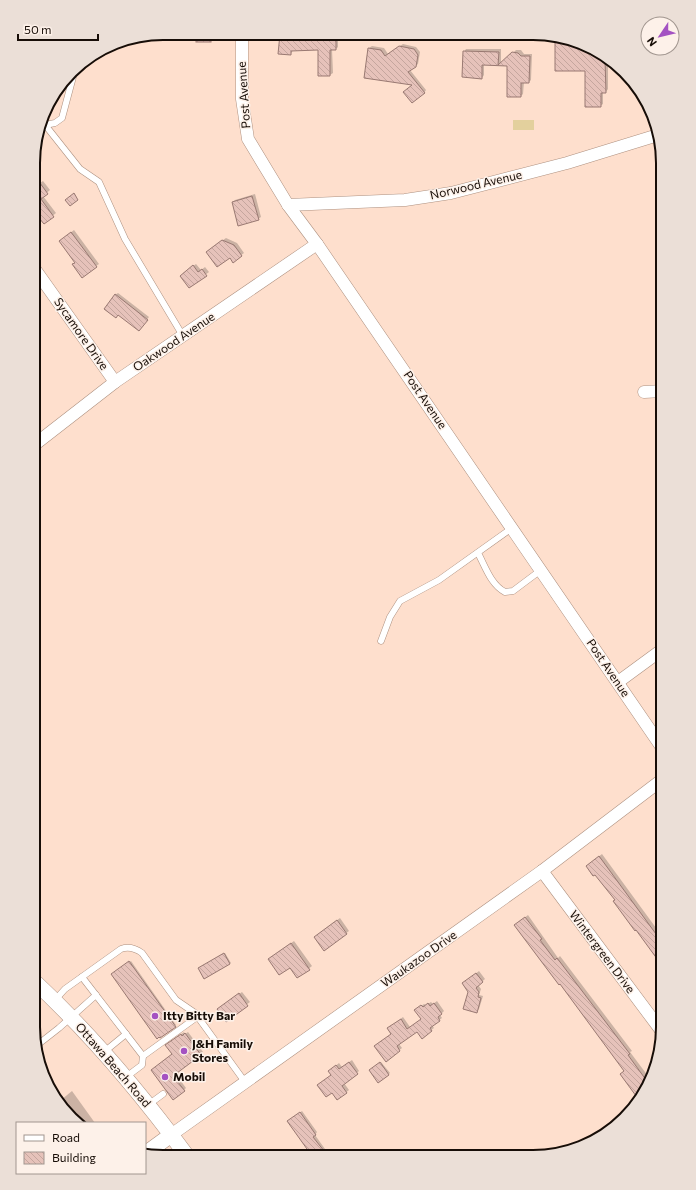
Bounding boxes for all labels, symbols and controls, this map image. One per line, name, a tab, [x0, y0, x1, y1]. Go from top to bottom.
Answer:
scale bar	[18, 16, 98, 42]
north arrow	[640, 16, 680, 56]
text: 50 m	[24, 22, 52, 36]
text: N	[644, 35, 659, 49]
street label: Post Avenue	[234, 61, 252, 129]
street label: Norwood Avenue	[428, 167, 523, 201]
street label: Sycamore Drive	[52, 295, 112, 372]
street label: Oakwood Avenue	[130, 309, 217, 374]
street label: Post Avenue	[401, 368, 450, 431]
street label: Post Avenue	[584, 636, 633, 699]
street label: Wintergreen Drive	[567, 907, 639, 996]
street label: Waukazoo Drive	[378, 927, 459, 989]
place label: Itty Bitty Bar	[163, 1008, 235, 1022]
marker: Itty Bitty Bar	[150, 1011, 160, 1021]
street label: Ottawa Beach Road	[73, 1019, 154, 1109]
place label: J&H Family Stores	[192, 1036, 253, 1064]
marker: J&H Family Stores	[179, 1046, 189, 1056]
place label: Mobil	[173, 1069, 205, 1083]
marker: Mobil	[160, 1072, 170, 1082]
legend	[16, 1122, 146, 1174]
text: Road	[52, 1130, 80, 1144]
text: Building	[52, 1150, 96, 1164]

